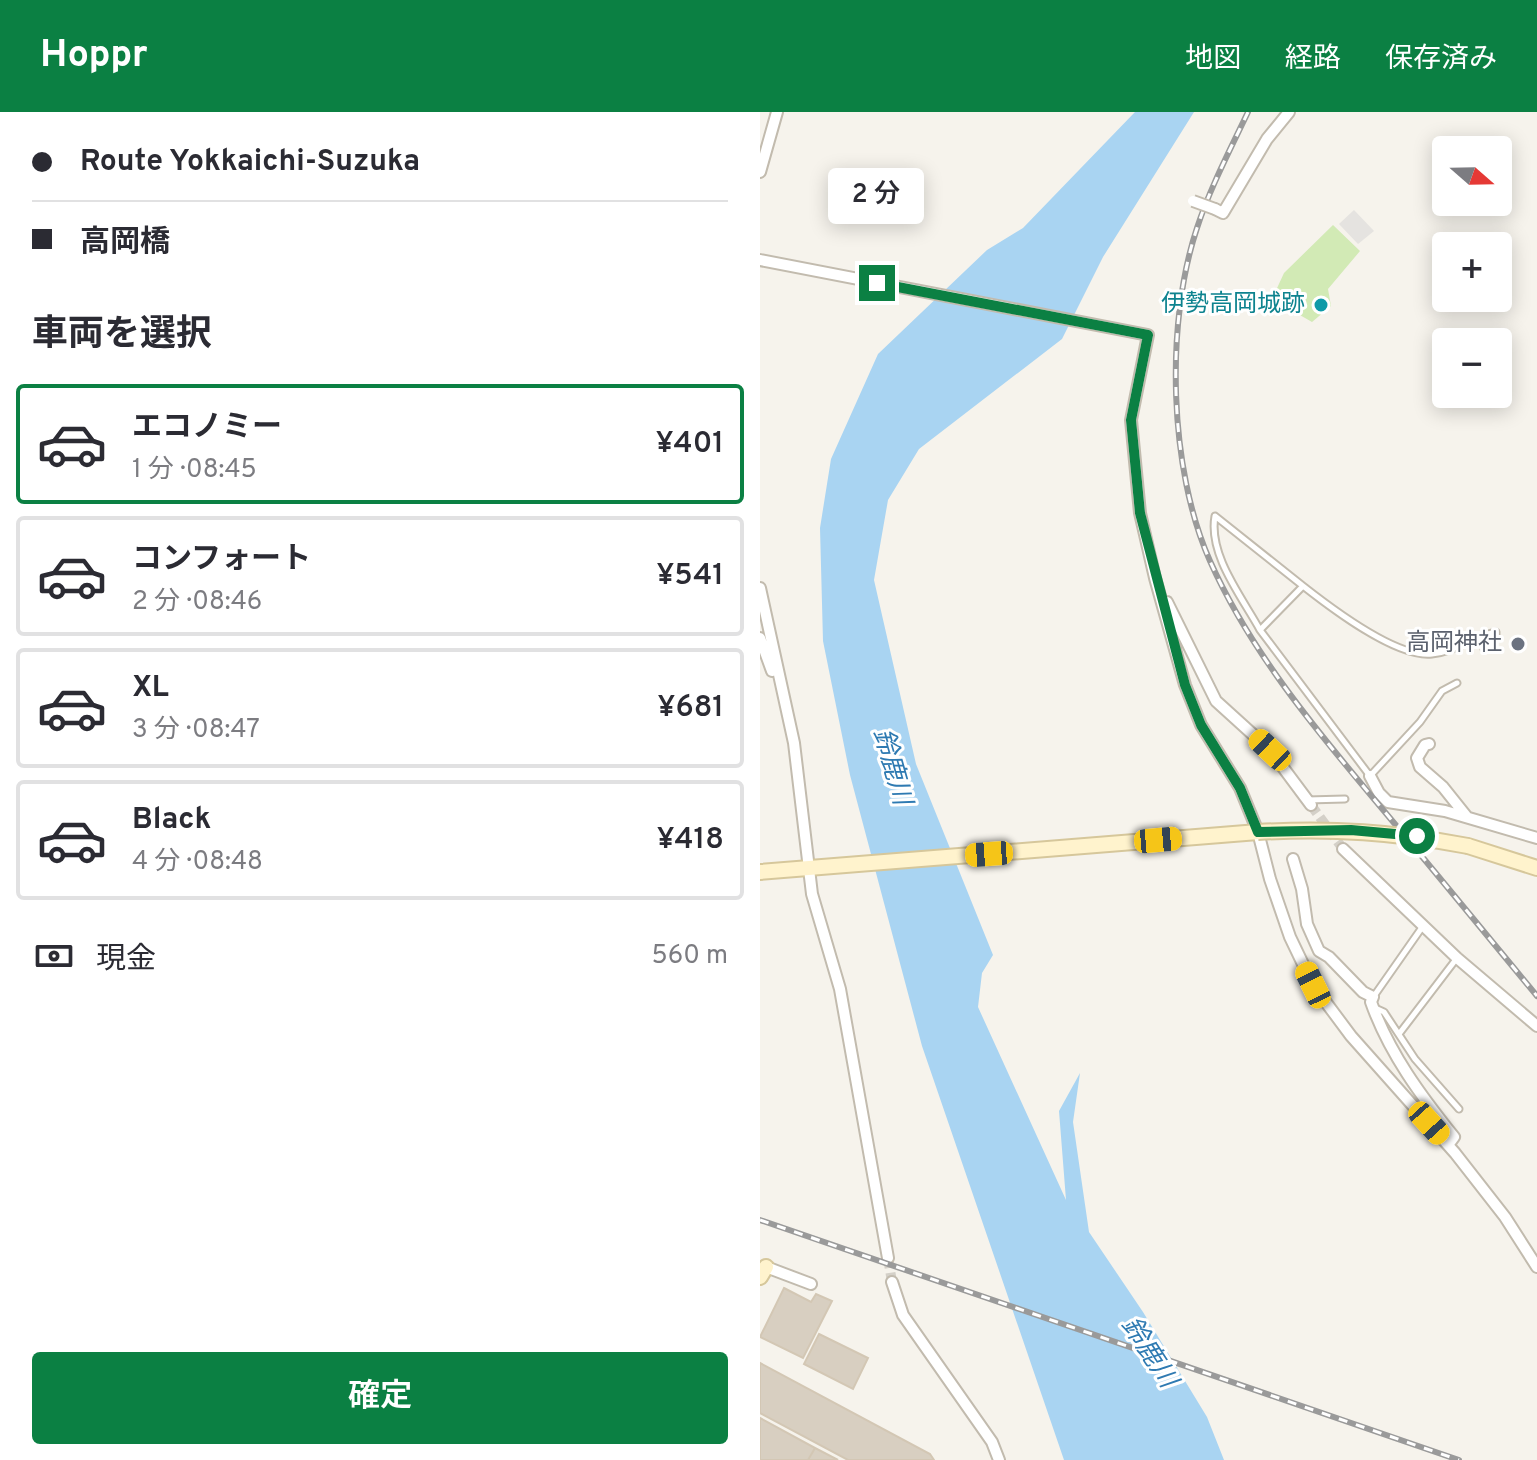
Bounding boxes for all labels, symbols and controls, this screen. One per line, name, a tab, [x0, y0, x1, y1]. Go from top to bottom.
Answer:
text: Hoppr	[40, 32, 148, 81]
text: 地図	[1185, 42, 1241, 78]
text: 経路	[1285, 42, 1341, 78]
text: 保存済み	[1385, 42, 1497, 78]
north arrow	[1432, 136, 1512, 216]
map controls	[1432, 136, 1512, 408]
text: Route Yokkaichi-Suzuka	[80, 144, 420, 181]
callout: 2 分	[829, 167, 925, 223]
text: 2 分	[852, 179, 900, 212]
text: 高岡橋	[80, 225, 170, 262]
button: +	[1432, 232, 1512, 312]
route end	[859, 265, 895, 301]
place label: 伊勢高岡城跡	[1161, 290, 1305, 320]
marker: 伊勢高岡城跡	[1312, 296, 1330, 314]
text: 車両を選択	[32, 313, 212, 359]
button: −	[1432, 328, 1512, 408]
icon: car	[36, 408, 108, 480]
text: エコノミー	[132, 410, 282, 447]
text: ¥401	[656, 426, 724, 463]
text: 1 分 · 08:45	[132, 454, 257, 487]
icon: car	[36, 540, 108, 612]
text: コンフォート	[132, 542, 311, 579]
text: ¥541	[656, 558, 724, 595]
text: 2 分 · 08:46	[132, 586, 262, 619]
place label: 高岡神社	[1406, 629, 1502, 659]
marker: 高岡神社	[1509, 635, 1527, 653]
text: XL	[132, 670, 169, 707]
icon: car	[36, 672, 108, 744]
text: ¥681	[658, 690, 724, 727]
text: 3 分 · 08:47	[132, 714, 260, 747]
water label: 鈴鹿川	[864, 725, 918, 812]
car	[1244, 725, 1296, 775]
text: Black	[132, 802, 211, 839]
icon: car	[36, 804, 108, 876]
route start	[1399, 818, 1435, 854]
text: ¥418	[657, 822, 724, 859]
car	[1133, 826, 1183, 854]
car	[964, 840, 1014, 868]
text: 4 分 · 08:48	[132, 846, 263, 879]
icon: cash	[32, 934, 76, 978]
text: 560 m	[652, 940, 728, 973]
text: 現金	[96, 942, 156, 979]
car	[1292, 958, 1334, 1012]
car	[1404, 1097, 1454, 1149]
water label: 鈴鹿川	[1113, 1311, 1185, 1397]
button: 確定	[32, 1352, 728, 1444]

